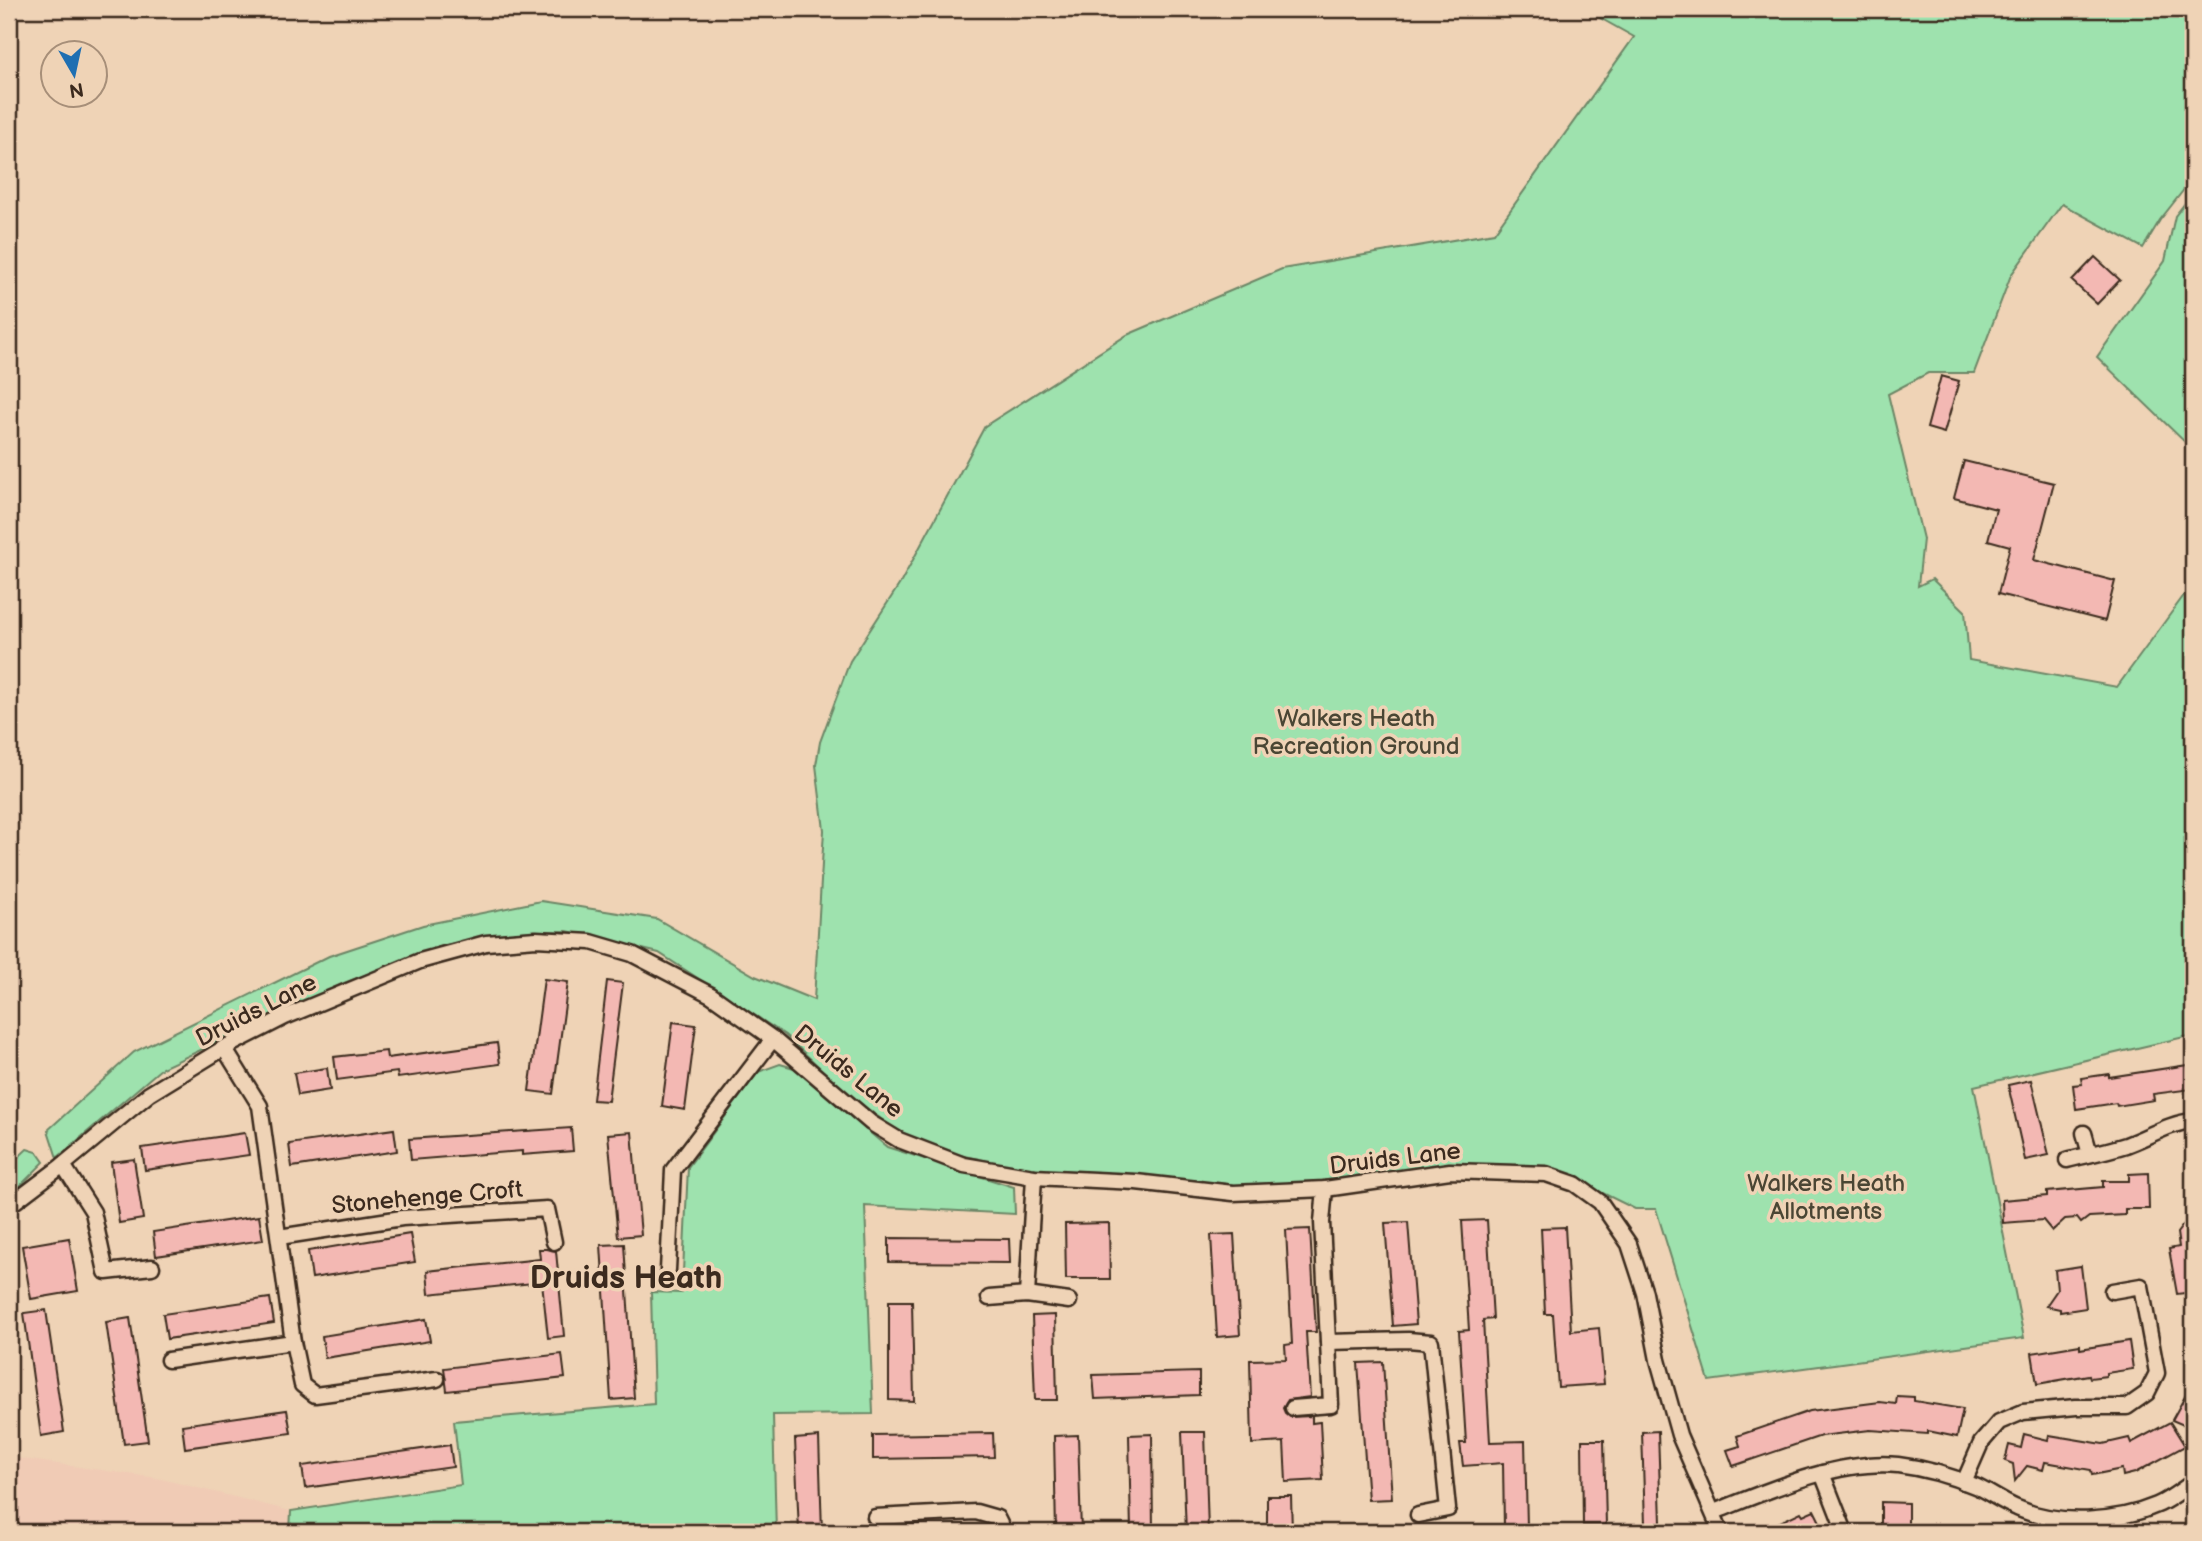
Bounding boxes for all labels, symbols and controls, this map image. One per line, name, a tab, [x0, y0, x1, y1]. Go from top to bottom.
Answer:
north arrow	[38, 38, 108, 108]
text: N	[68, 77, 85, 102]
park label: Walkers Heath Recreation Ground	[1253, 704, 1459, 761]
street label: Druids Lane	[191, 968, 321, 1053]
street label: Druids Lane	[788, 1019, 909, 1124]
street label: Druids Lane	[1328, 1136, 1462, 1181]
park label: Walkers Heath Allotments	[1747, 1169, 1905, 1226]
street label: Stonehenge Croft	[330, 1175, 524, 1220]
district label: Druids Heath	[530, 1259, 722, 1298]

